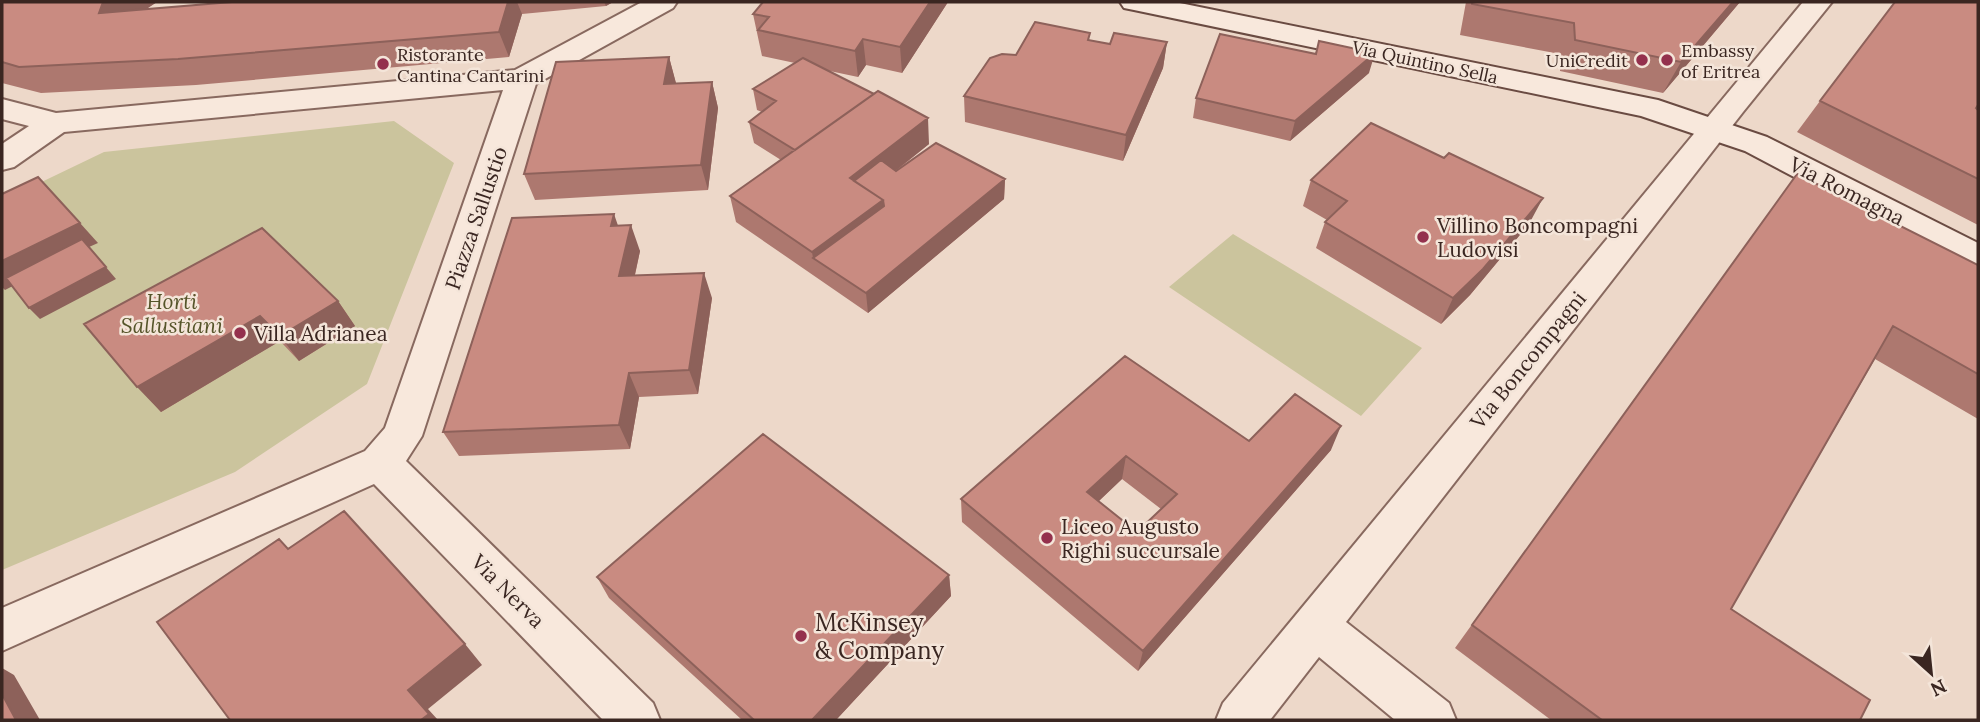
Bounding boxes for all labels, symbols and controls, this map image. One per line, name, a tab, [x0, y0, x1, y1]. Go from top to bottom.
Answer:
street label: Via Quintino Sella	[1349, 35, 1500, 89]
place label: Embassy of Eritrea	[1681, 39, 1760, 83]
place label: Ristorante Cantina Cantarini	[397, 43, 544, 87]
place label: UniCredit	[1546, 49, 1628, 72]
marker: UniCredit	[1634, 52, 1650, 68]
marker: Embassy of Eritrea	[1659, 52, 1675, 68]
marker: Ristorante Cantina Cantarini	[375, 56, 391, 72]
street label: Piazza Sallustio	[439, 143, 513, 293]
street label: Via Romagna	[1784, 150, 1909, 232]
place label: Villino Boncompagni Ludovisi	[1436, 212, 1638, 263]
marker: Villino Boncompagni Ludovisi	[1415, 229, 1431, 245]
street label: Via Boncompagni	[1464, 286, 1592, 435]
park label: Horti Sallustiani	[121, 288, 223, 339]
place label: Villa Adrianea	[253, 320, 388, 347]
marker: Villa Adrianea	[232, 325, 248, 341]
place label: Liceo Augusto Righi succursale	[1061, 513, 1220, 564]
marker: Liceo Augusto Righi succursale	[1039, 530, 1055, 546]
street label: Via Nerva	[465, 548, 551, 634]
place label: McKinsey & Company	[815, 607, 944, 666]
marker: McKinsey & Company	[793, 628, 809, 644]
north arrow	[1896, 638, 1966, 708]
text: N	[1926, 674, 1951, 702]

